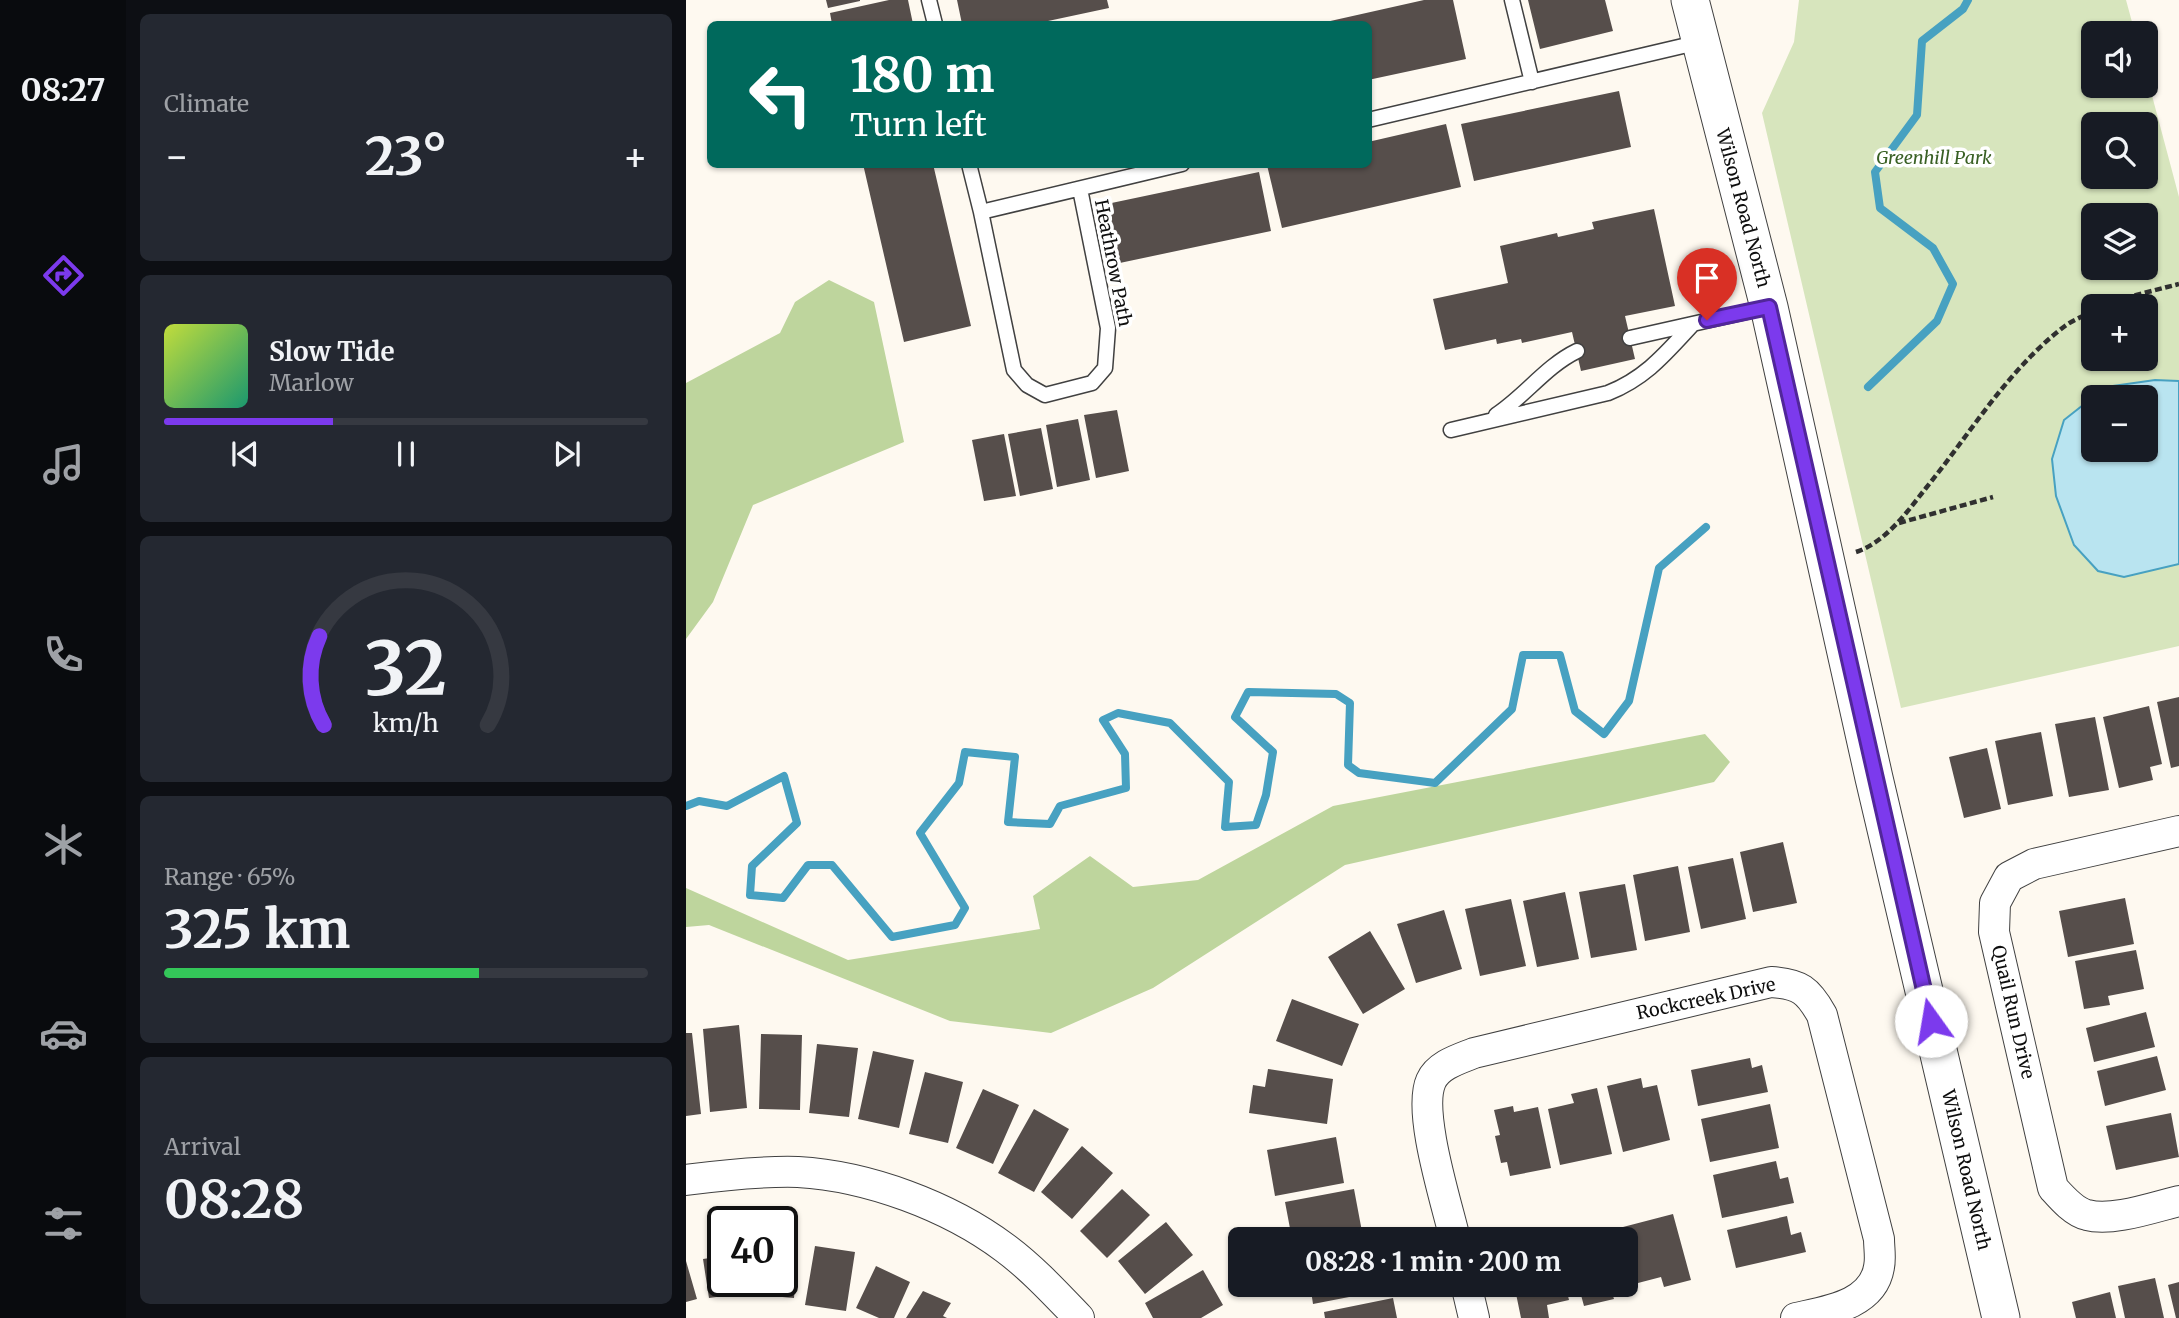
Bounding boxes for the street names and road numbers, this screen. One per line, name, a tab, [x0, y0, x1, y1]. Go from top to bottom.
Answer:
street label: Wilson Road North	[1711, 125, 1776, 290]
street label: Heathrow Path	[1090, 197, 1137, 328]
street label: Quail Run Drive	[1987, 943, 2040, 1081]
street label: Rockcreek Drive	[1634, 973, 1777, 1024]
street label: Wilson Road North	[1937, 1086, 1996, 1252]

